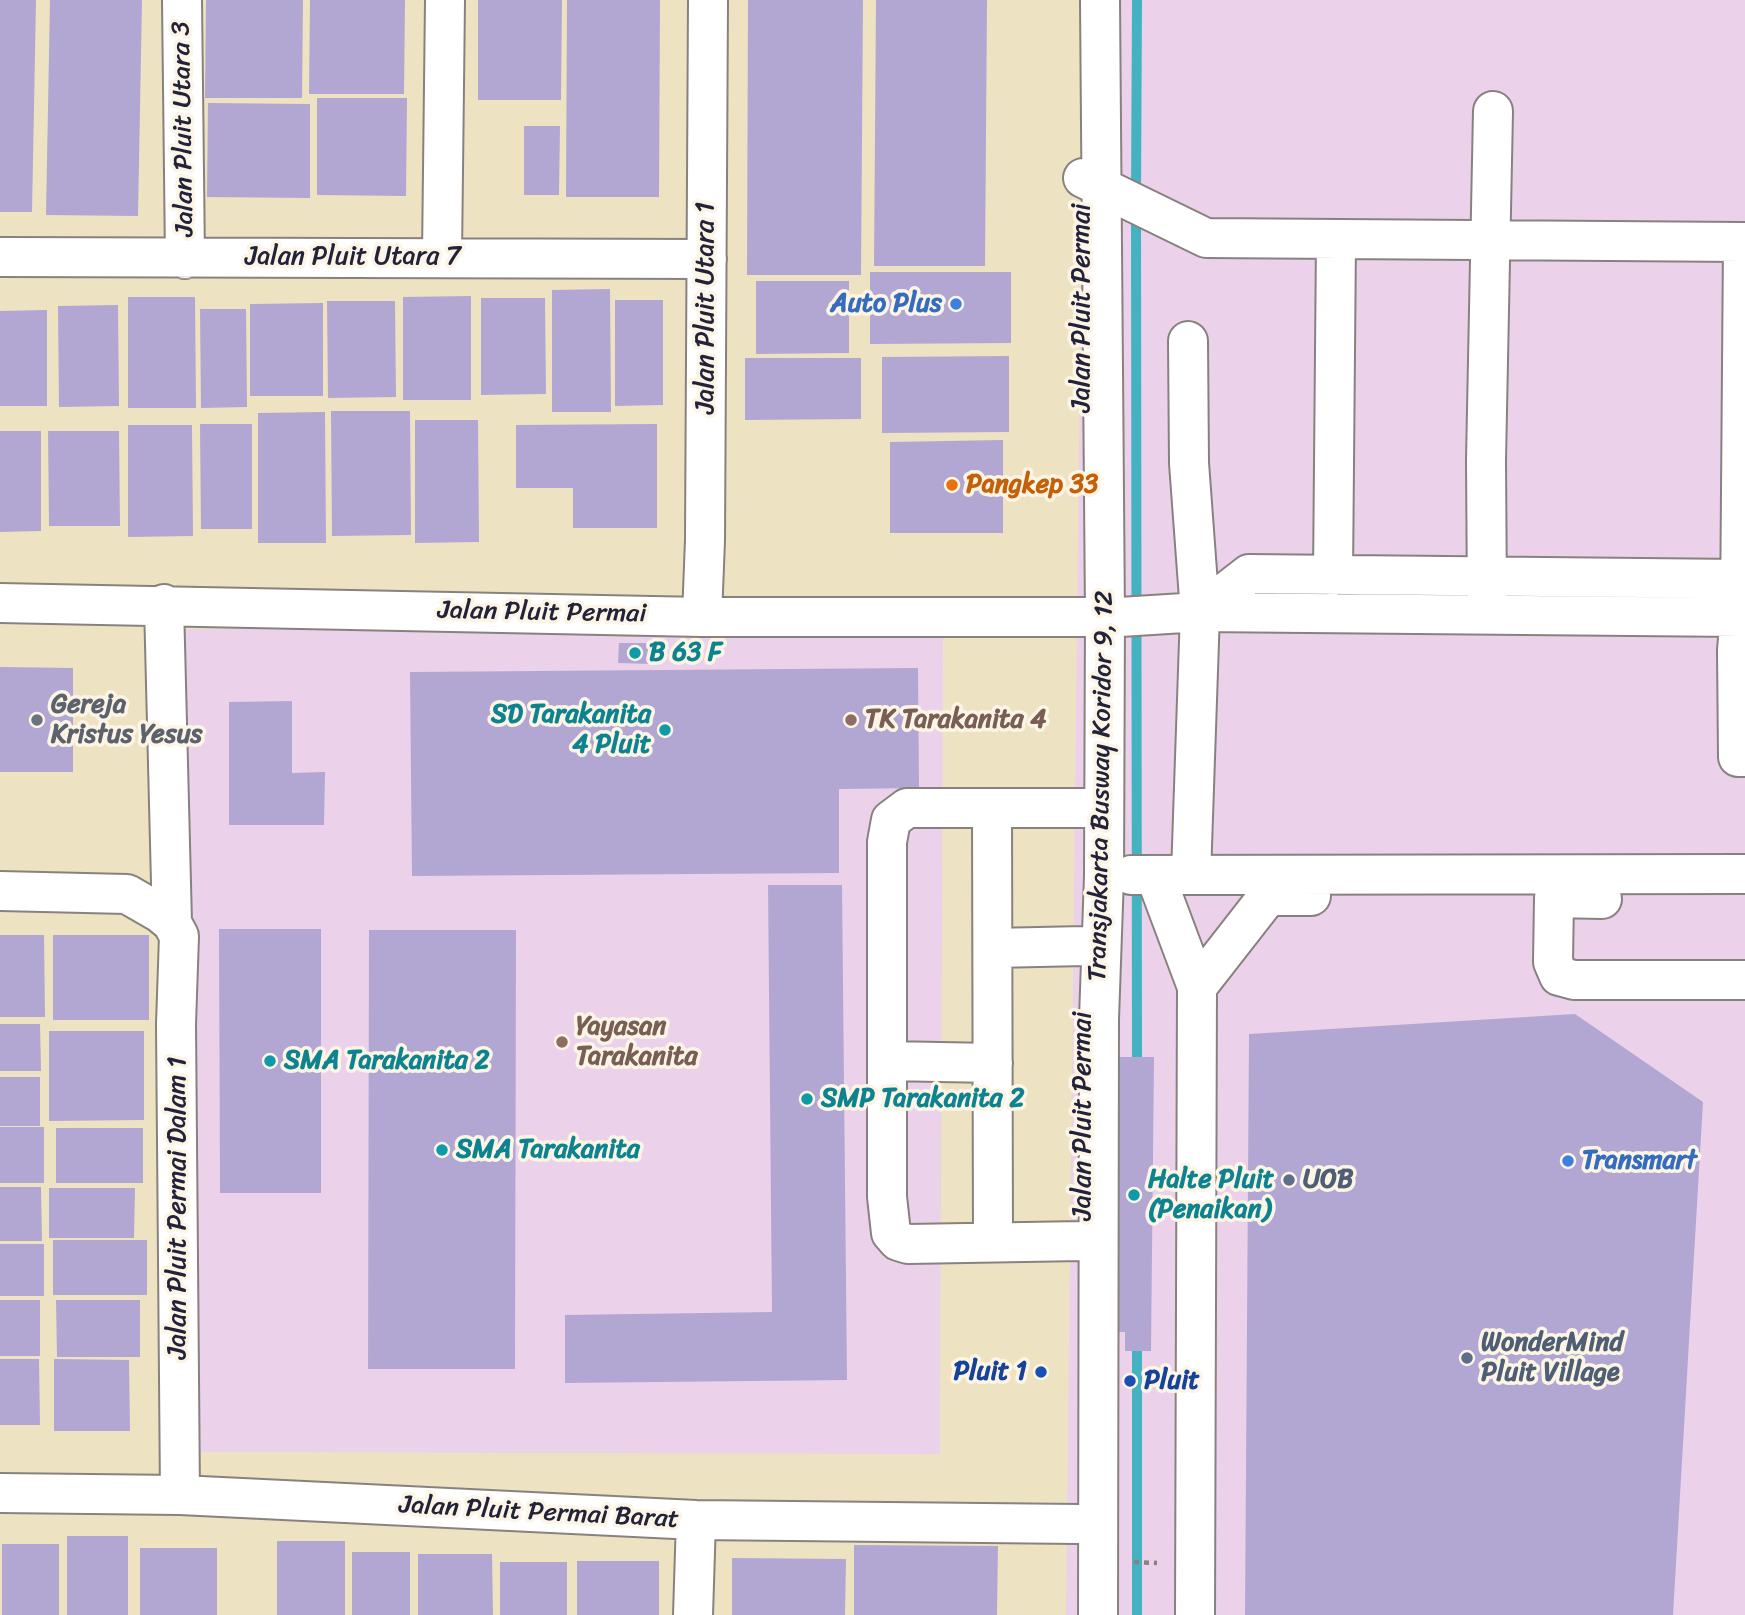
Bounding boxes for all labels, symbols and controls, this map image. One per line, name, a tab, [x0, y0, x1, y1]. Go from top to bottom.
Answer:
street label: Jalan Pluit Utara 3	[167, 21, 201, 237]
street label: Jalan Pluit Utara 1	[690, 202, 722, 414]
street label: Jalan Pluit Permai	[1066, 204, 1098, 412]
street label: Jalan Pluit Utara 7	[245, 241, 461, 273]
place label: Auto Plus	[831, 288, 942, 320]
marker: Auto Plus	[948, 296, 964, 312]
place label: Pangkep 33	[966, 469, 1098, 501]
marker: Pangkep 33	[944, 477, 960, 493]
street label: Transjakarta Busway Koridor 9, 12	[1083, 590, 1121, 982]
street label: Jalan Pluit Permai	[437, 596, 647, 630]
place label: B 63 F	[649, 637, 722, 669]
marker: B 63 F	[627, 645, 643, 661]
place label: Gereja Kristus Yesus	[51, 689, 203, 750]
place label: SD Tarakanita 4 Pluit	[491, 699, 651, 760]
place label: TK Tarakanita 4	[865, 704, 1046, 736]
marker: Gereja Kristus Yesus	[29, 712, 45, 728]
marker: TK Tarakanita 4	[843, 712, 859, 728]
marker: SD Tarakanita 4 Pluit	[657, 722, 673, 738]
place label: Yayasan Tarakanita	[576, 1011, 697, 1072]
street label: Jalan Pluit Permai	[1067, 1012, 1099, 1220]
marker: Yayasan Tarakanita	[554, 1034, 570, 1050]
place label: SMA Tarakanita 2	[284, 1045, 490, 1077]
marker: SMA Tarakanita 2	[262, 1053, 278, 1069]
street label: Jalan Pluit Permai Dalam 1	[162, 1057, 194, 1359]
place label: SMP Tarakanita 2	[821, 1083, 1024, 1115]
marker: SMP Tarakanita 2	[799, 1091, 815, 1107]
place label: SMA Tarakanita	[456, 1134, 640, 1166]
marker: SMA Tarakanita	[434, 1142, 450, 1158]
place label: Transmart	[1582, 1145, 1697, 1177]
marker: Transmart	[1560, 1153, 1576, 1169]
place label: Halte Pluit (Penaikan)	[1148, 1164, 1274, 1226]
place label: UOB	[1303, 1164, 1353, 1196]
marker: UOB	[1281, 1172, 1297, 1188]
marker: Halte Pluit (Penaikan)	[1126, 1187, 1142, 1203]
place label: WonderMind Pluit Village	[1481, 1327, 1623, 1388]
marker: WonderMind Pluit Village	[1459, 1350, 1475, 1366]
place label: Pluit 1	[953, 1356, 1027, 1388]
marker: Pluit 1	[1033, 1364, 1049, 1380]
place label: Pluit	[1144, 1365, 1200, 1397]
marker: Pluit	[1122, 1373, 1138, 1389]
street label: Jalan Pluit Permai Barat	[398, 1490, 680, 1536]

